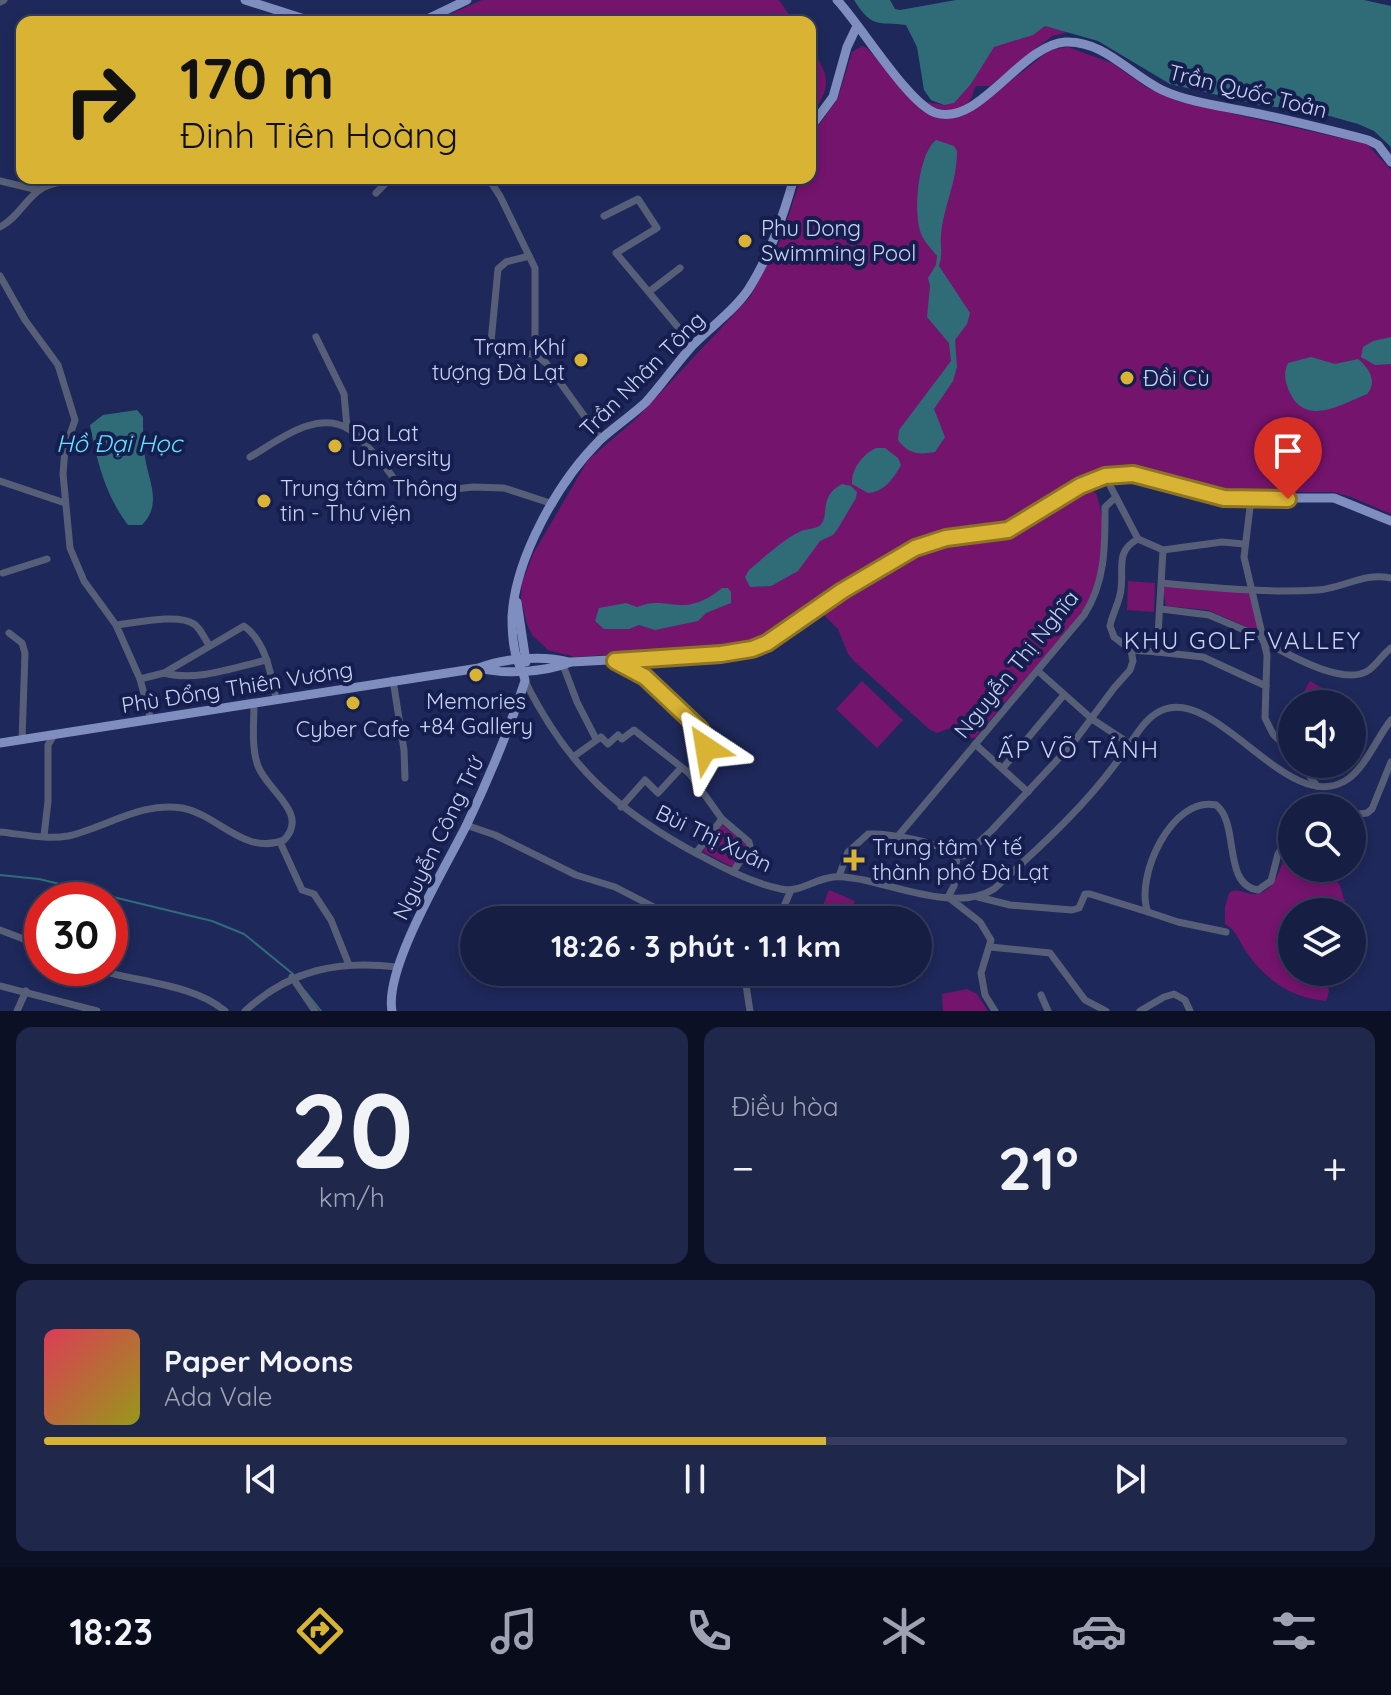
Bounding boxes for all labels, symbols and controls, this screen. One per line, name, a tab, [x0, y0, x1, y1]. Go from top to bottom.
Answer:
text: 170 m	[180, 43, 334, 113]
icon: right	[48, 48, 152, 152]
street label: Trần Quốc Toản	[1166, 58, 1330, 124]
text: Đinh Tiên Hoàng	[180, 112, 458, 157]
place label: Phu Dong Swimming Pool	[761, 214, 916, 267]
marker: Phu Dong Swimming Pool	[736, 232, 754, 250]
street label: Trần Nhân Tông	[573, 305, 711, 443]
place label: Trạm Khí tượng Đà Lạt	[432, 333, 565, 386]
marker: Trạm Khí tượng Đà Lạt	[572, 351, 590, 369]
place label: Đồi Cù	[1143, 364, 1210, 392]
marker: Đồi Cù	[1118, 369, 1136, 387]
pin	[1254, 417, 1322, 499]
place label: Da Lat University	[351, 419, 452, 472]
water label: Hồ Đại Học	[56, 428, 185, 458]
icon: arrive	[1266, 429, 1310, 473]
marker: Da Lat University	[326, 437, 344, 455]
place label: Trung tâm Thông tin - Thư viện	[280, 474, 458, 527]
marker: Trung tâm Thông tin - Thư viện	[255, 492, 273, 510]
street label: Nguyễn Thị Nghĩa	[948, 584, 1084, 744]
district label: KHU GOLF VALLEY	[1124, 625, 1362, 655]
street label: Phù Đổng Thiên Vương	[119, 655, 355, 719]
marker: Memories +84 Gallery	[467, 666, 485, 684]
place label: Memories +84 Gallery	[419, 687, 533, 740]
map controls	[1278, 690, 1366, 986]
button: sound	[1278, 690, 1366, 778]
marker: Cyber Cafe	[344, 694, 362, 712]
position arrow	[664, 706, 748, 790]
place label: Cyber Cafe	[296, 715, 410, 743]
district label: ẤP VÕ TÁNH	[998, 734, 1160, 764]
street label: Nguyễn Công Trứ	[386, 750, 490, 924]
button: search	[1278, 794, 1366, 882]
street label: Bùi Thị Xuân	[651, 798, 777, 878]
place label: Trung tâm Y tế thành phố Đà Lạt	[872, 833, 1049, 886]
marker: Trung tâm Y tế thành phố Đà Lạt	[843, 849, 865, 871]
speed limit sign: 30	[24, 882, 128, 986]
button: layers	[1278, 898, 1366, 986]
text: 18:26 · 3 phút · 1.1 km	[551, 927, 841, 965]
text: 20	[290, 1064, 413, 1194]
text: Điều hòa	[732, 1090, 839, 1123]
text: 21°	[998, 1130, 1079, 1205]
text: −	[732, 1140, 754, 1195]
text: +	[1322, 1140, 1347, 1195]
text: km/h	[319, 1181, 385, 1214]
text: Paper Moons	[164, 1342, 353, 1380]
text: Ada Vale	[164, 1380, 273, 1413]
icon: previous	[239, 1457, 283, 1501]
icon: pause	[673, 1457, 717, 1501]
icon: next	[1108, 1457, 1152, 1501]
icon: directions	[292, 1603, 348, 1659]
icon: music	[486, 1603, 542, 1659]
icon: phone	[681, 1603, 737, 1659]
icon: climate	[876, 1603, 932, 1659]
icon: car	[1071, 1603, 1127, 1659]
icon: filters	[1266, 1603, 1322, 1659]
text: 18:23	[69, 1609, 153, 1654]

